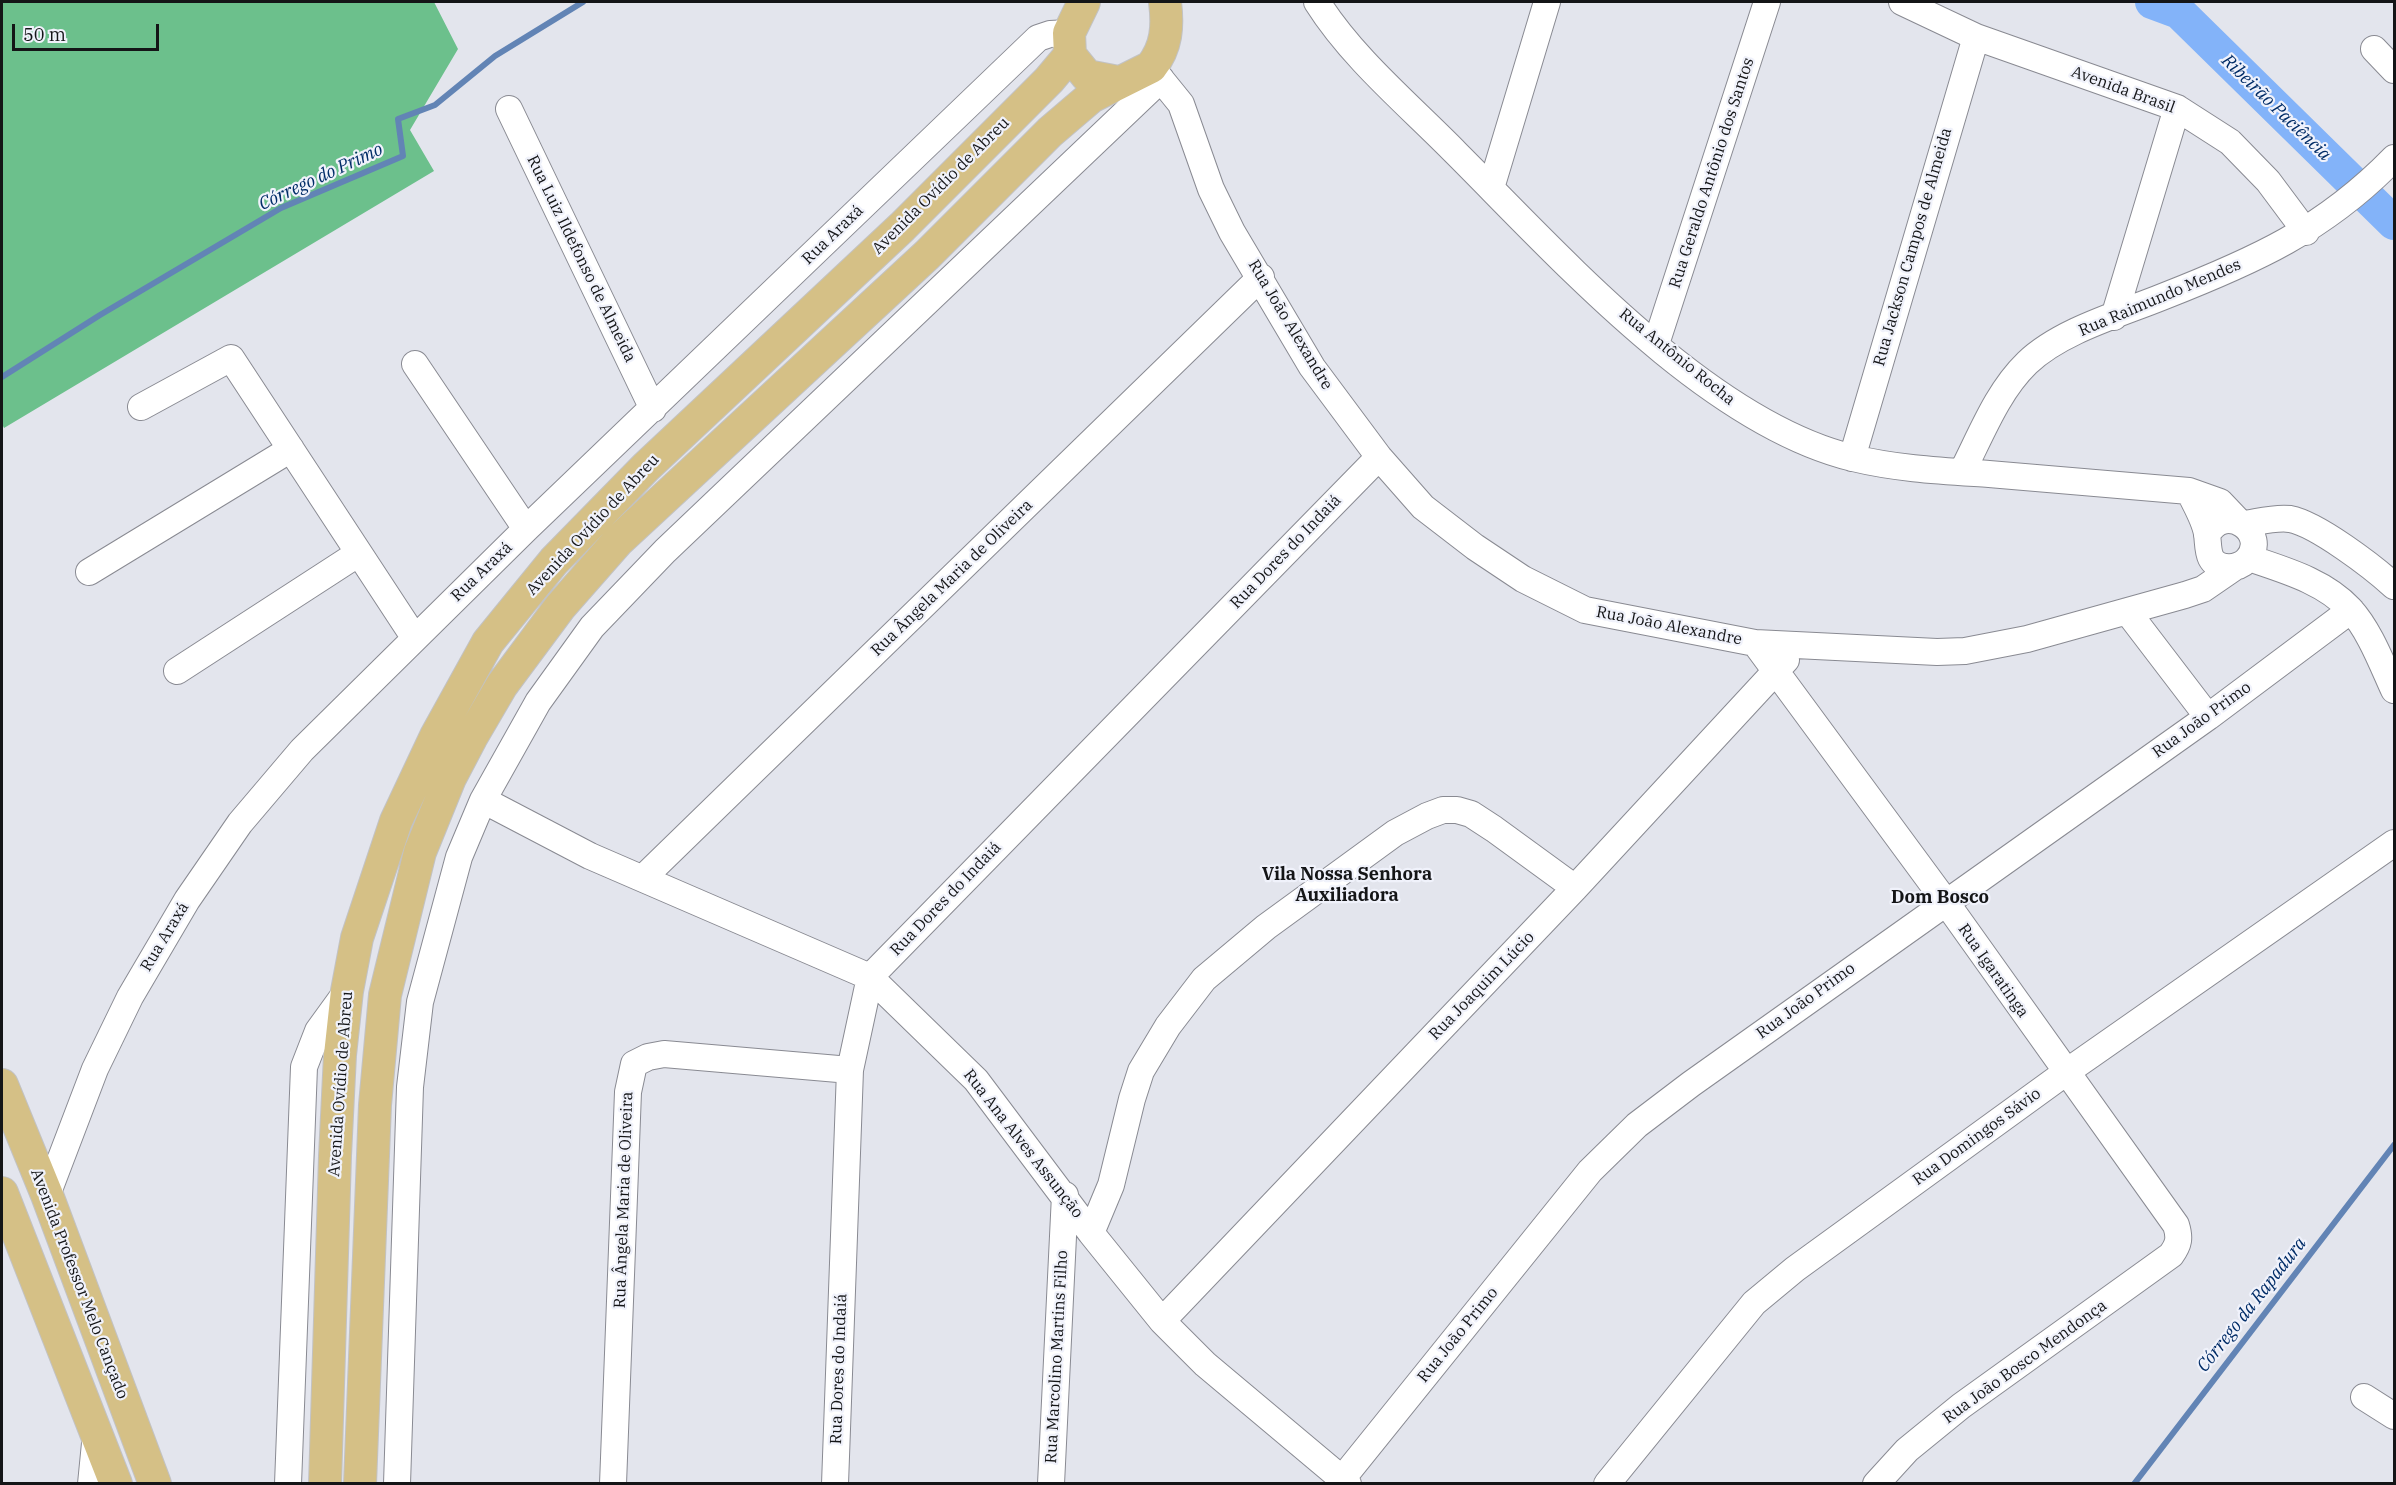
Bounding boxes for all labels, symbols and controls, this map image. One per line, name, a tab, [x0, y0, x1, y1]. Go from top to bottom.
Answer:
scale bar	[15, 12, 162, 50]
text: 50 m	[23, 23, 66, 46]
water label: Ribeirão Paciência	[2217, 50, 2335, 166]
street label: Rua Geraldo Antônio dos Santos	[1666, 55, 1758, 291]
street label: Avenida Brasil	[2068, 62, 2178, 118]
street label: Avenida Ovídio de Abreu	[869, 114, 1013, 258]
street label: Rua Jackson Campos de Almeida	[1870, 126, 1956, 368]
water label: Córrego do Primo	[255, 139, 387, 215]
street label: Rua Luiz Ildefonso de Almeida	[522, 152, 640, 366]
street label: Rua Araxá	[798, 201, 868, 269]
street label: Rua Raimundo Mendes	[2076, 255, 2244, 341]
street label: Rua João Alexandre	[1244, 257, 1336, 393]
street label: Rua Antônio Rocha	[1615, 304, 1739, 410]
street label: Avenida Ovídio de Abreu	[523, 451, 663, 599]
street label: Rua Dores do Indaiá	[1227, 491, 1345, 613]
street label: Rua Ângela Maria de Oliveira	[867, 496, 1037, 660]
street label: Rua Araxá	[447, 538, 517, 606]
street label: Rua João Alexandre	[1594, 602, 1744, 650]
street label: Rua João Primo	[2149, 678, 2255, 762]
street label: Rua Dores do Indaiá	[887, 838, 1005, 960]
district label: Vila Nossa Senhora Auxiliadora	[1262, 864, 1432, 906]
district label: Dom Bosco	[1891, 887, 1989, 909]
street label: Rua Araxá	[137, 899, 193, 975]
street label: Rua Igaratinga	[1954, 920, 2032, 1022]
street label: Rua Joaquim Lúcio	[1425, 928, 1539, 1044]
street label: Rua João Primo	[1753, 959, 1859, 1043]
street label: Avenida Ovídio de Abreu	[325, 991, 357, 1177]
street label: Rua Ana Alves Assunção	[959, 1066, 1087, 1222]
street label: Rua Domingos Sávio	[1909, 1084, 2045, 1190]
street label: Rua Ângela Maria de Oliveira	[611, 1091, 637, 1309]
street label: Avenida Professor Melo Cançado	[26, 1166, 132, 1402]
water label: Córrego da Rapadura	[2193, 1233, 2311, 1377]
street label: Rua Marcolino Martins Filho	[1042, 1250, 1072, 1464]
street label: Rua João Primo	[1414, 1283, 1502, 1387]
street label: Rua Dores do Indaiá	[827, 1293, 851, 1445]
street label: Rua João Bosco Mendonça	[1939, 1296, 2111, 1428]

